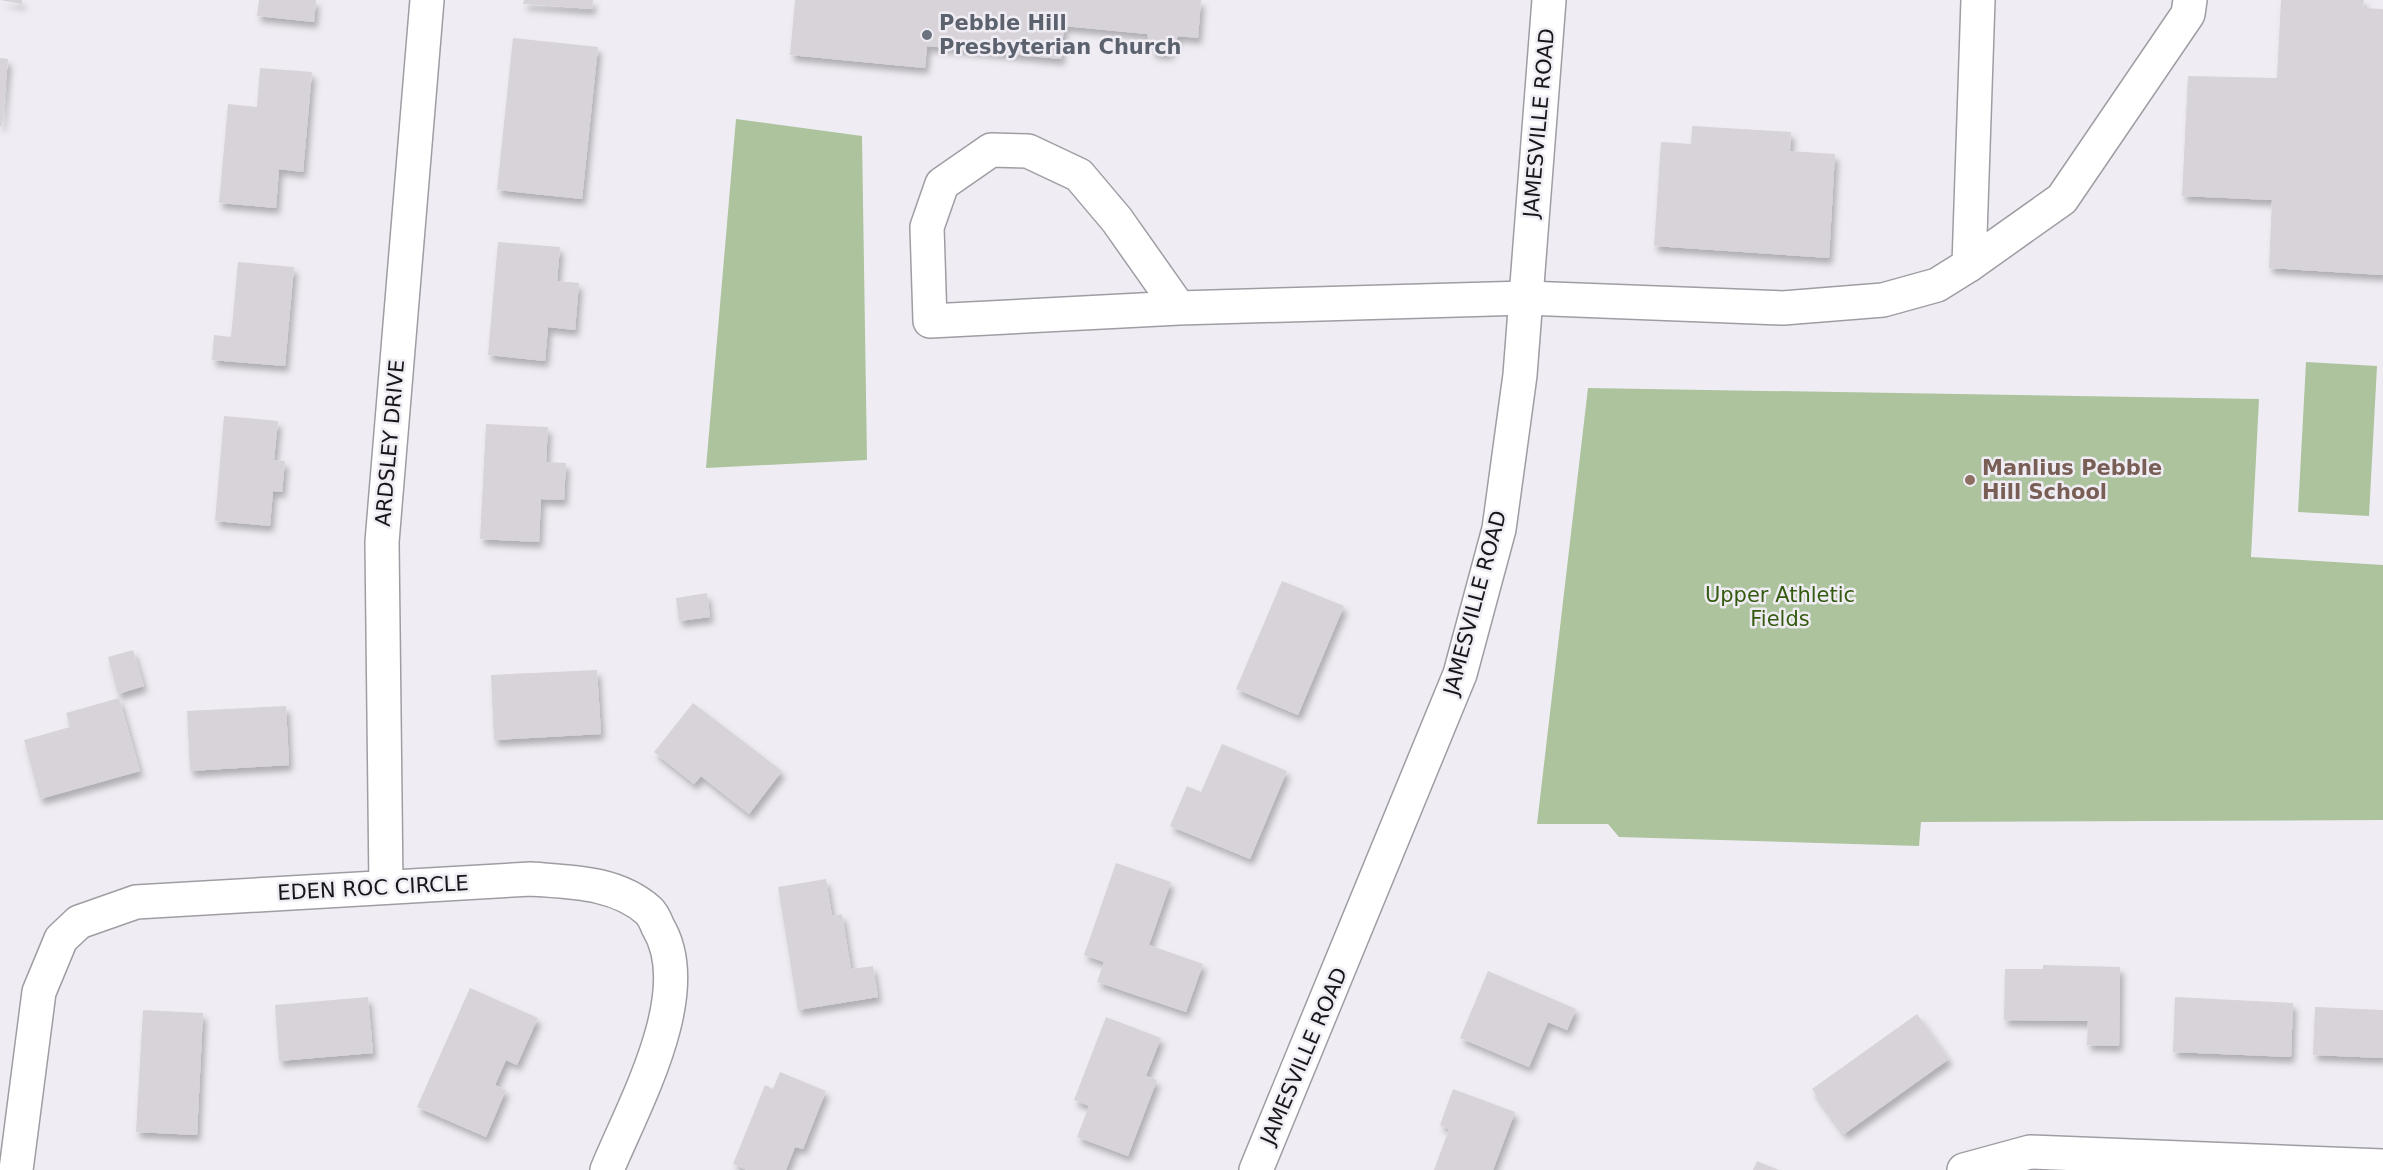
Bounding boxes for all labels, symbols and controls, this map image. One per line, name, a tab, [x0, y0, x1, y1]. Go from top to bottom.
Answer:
place label: Pebble Hill Presbyterian Church	[939, 11, 1182, 59]
street label: JAMESVILLE ROAD	[1519, 27, 1559, 221]
marker: Pebble Hill Presbyterian Church	[920, 28, 934, 42]
street label: ARDSLEY DRIVE	[371, 359, 409, 527]
place label: Manlius Pebble Hill School	[1982, 456, 2162, 504]
marker: Manlius Pebble Hill School	[1963, 473, 1977, 487]
street label: JAMESVILLE ROAD	[1438, 508, 1511, 700]
park label: Upper Athletic Fields	[1705, 583, 1855, 631]
street label: EDEN ROC CIRCLE	[277, 871, 469, 905]
street label: JAMESVILLE ROAD	[1255, 964, 1352, 1150]

